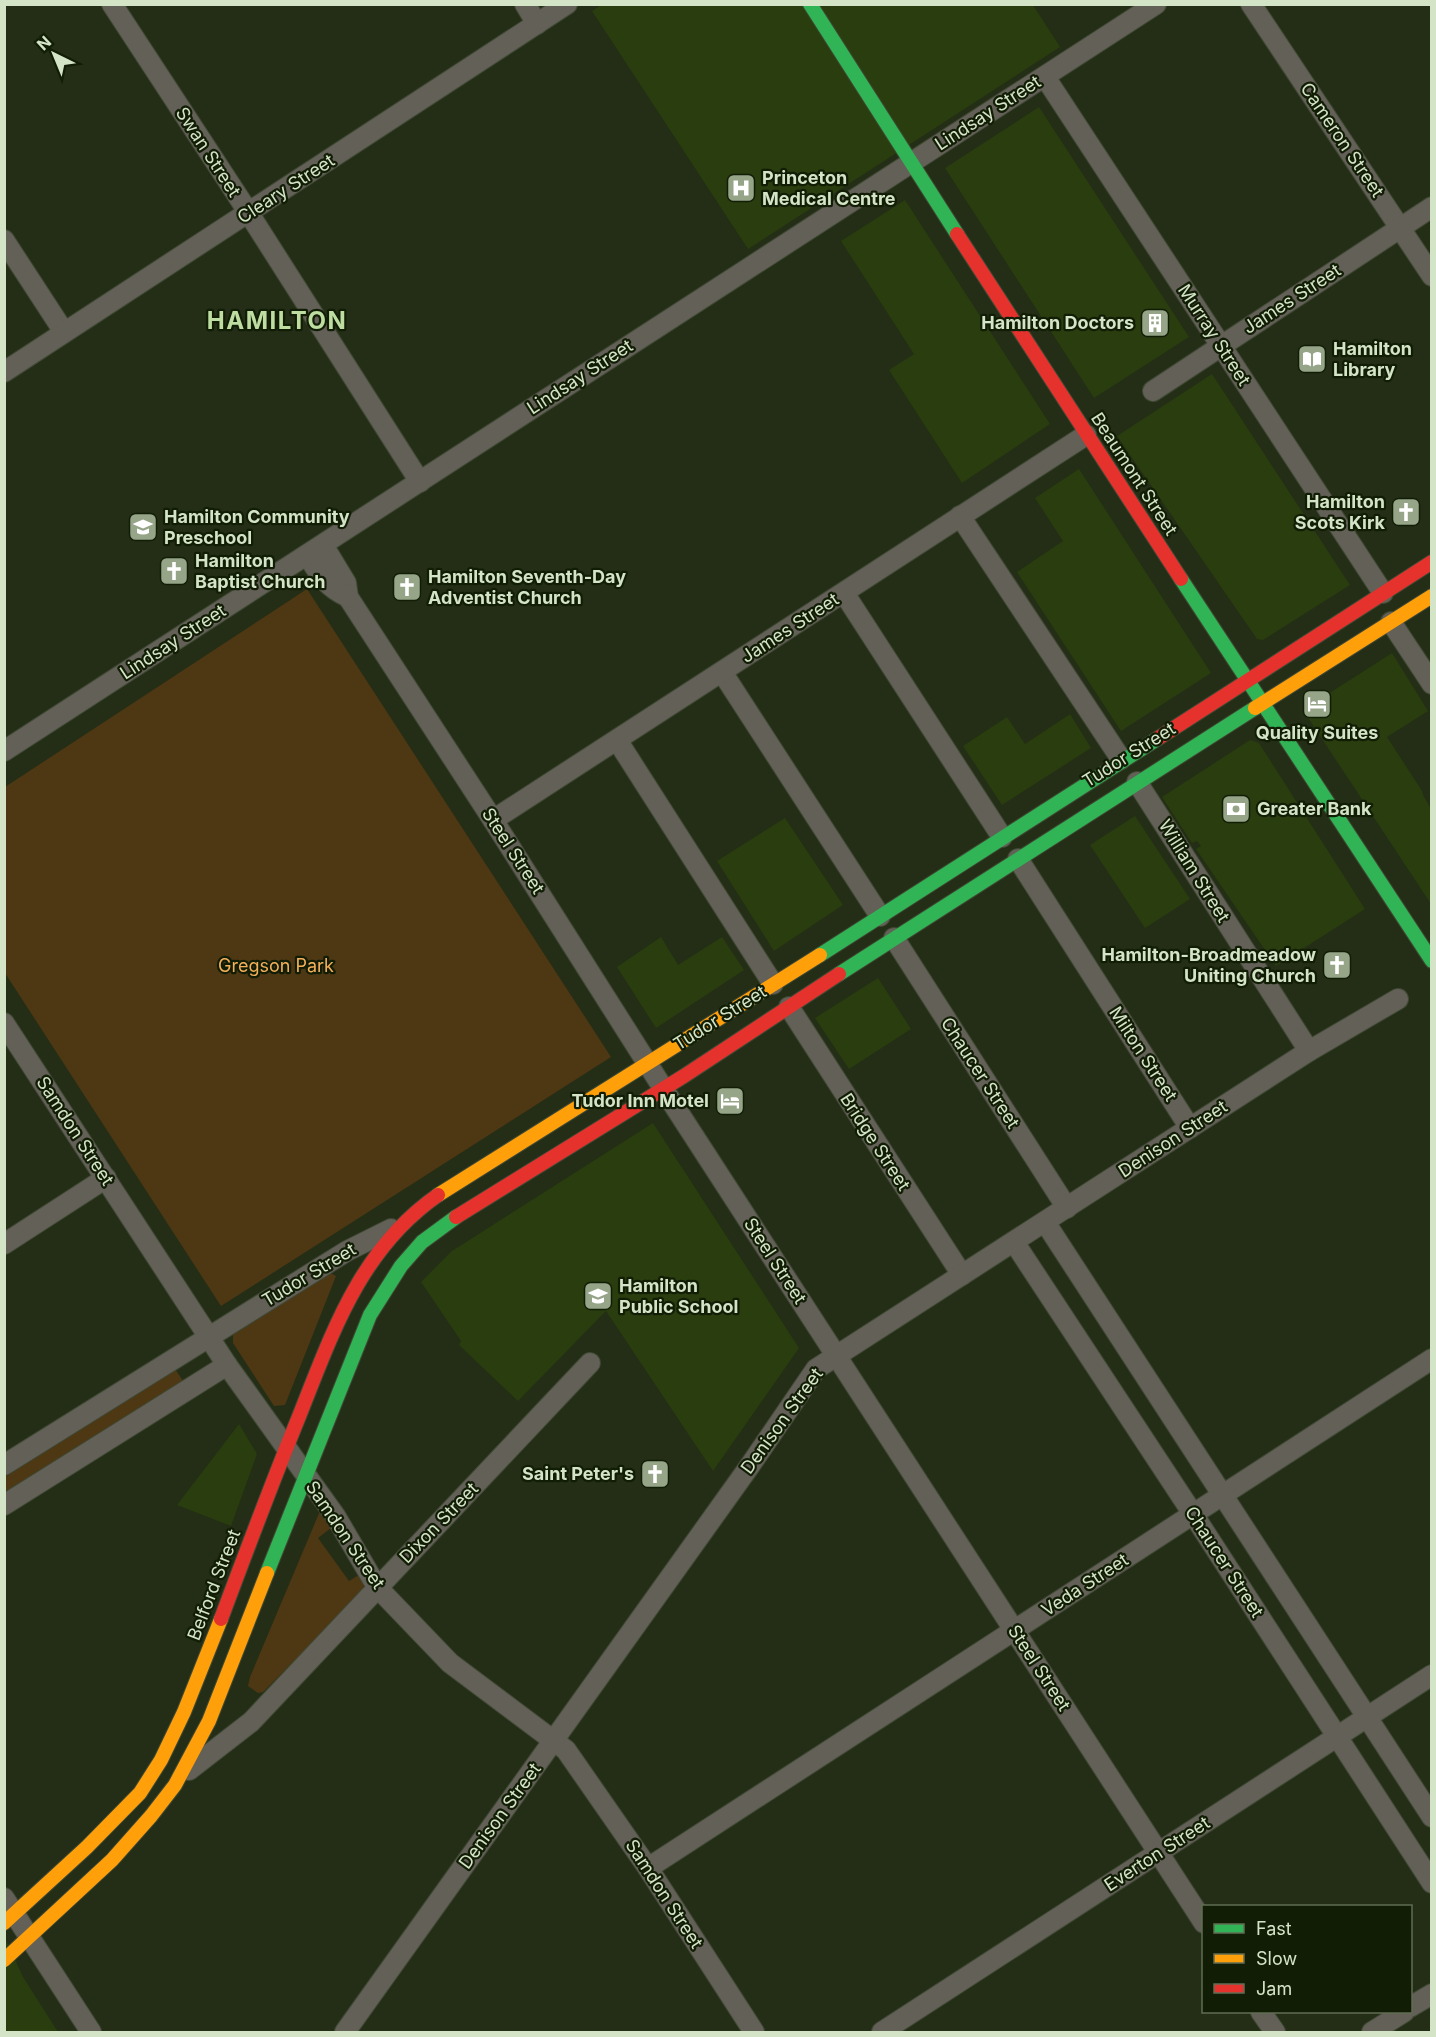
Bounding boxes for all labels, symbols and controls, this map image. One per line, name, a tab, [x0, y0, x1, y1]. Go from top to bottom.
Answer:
north arrow	[24, 24, 84, 84]
text: N	[32, 32, 55, 55]
street label: Lindsay Street	[931, 71, 1044, 154]
street label: Cameron Street	[1296, 79, 1388, 201]
street label: Swan Street	[172, 103, 245, 201]
street label: Cleary Street	[233, 149, 338, 228]
place label: Princeton Medical Centre	[762, 167, 896, 209]
hospital icon: Princeton Medical Centre	[725, 172, 757, 204]
street label: James Street	[1239, 259, 1345, 338]
street label: Murray Street	[1174, 280, 1255, 389]
district label: HAMILTON	[207, 306, 347, 335]
building icon: Hamilton Doctors	[1139, 307, 1171, 339]
place label: Hamilton Doctors	[981, 312, 1134, 333]
street label: Lindsay Street	[523, 335, 636, 418]
place label: Hamilton Library	[1333, 338, 1412, 380]
library icon: Hamilton Library	[1296, 343, 1328, 375]
street label: Beaumont Street	[1087, 408, 1182, 539]
place label: Hamilton Scots Kirk	[1295, 491, 1386, 533]
church icon: Hamilton Scots Kirk	[1390, 496, 1422, 528]
place label: Hamilton Community Preschool	[164, 506, 350, 548]
school or university icon: Hamilton Community Preschool	[127, 511, 159, 543]
place label: Hamilton Baptist Church	[195, 550, 326, 592]
church icon: Hamilton Baptist Church	[158, 555, 190, 587]
place label: Hamilton Seventh-Day Adventist Church	[428, 566, 626, 608]
church icon: Hamilton Seventh-Day Adventist Church	[391, 571, 423, 603]
street label: James Street	[737, 588, 843, 667]
street label: Lindsay Street	[116, 600, 229, 683]
hotel icon: Quality Suites	[1301, 688, 1333, 720]
street label: Tudor Street	[1078, 718, 1179, 791]
place label: Quality Suites	[1256, 722, 1378, 743]
bank icon: Greater Bank	[1220, 793, 1252, 825]
place label: Greater Bank	[1257, 798, 1372, 819]
street label: Steel Street	[478, 804, 549, 898]
street label: William Street	[1155, 816, 1234, 926]
place label: Hamilton-Broadmeadow Uniting Church	[1102, 944, 1317, 986]
church icon: Hamilton-Broadmeadow Uniting Church	[1321, 949, 1353, 981]
park label: Gregson Park	[218, 955, 334, 976]
street label: Tudor Street	[669, 981, 770, 1054]
street label: Milton Street	[1105, 1003, 1182, 1105]
street label: Chaucer Street	[937, 1013, 1024, 1132]
street label: Samdon Street	[32, 1072, 119, 1189]
hotel icon: Tudor Inn Motel	[714, 1085, 746, 1117]
street label: Bridge Street	[836, 1089, 915, 1194]
place label: Tudor Inn Motel	[572, 1090, 709, 1111]
street label: Denison Street	[1114, 1096, 1231, 1181]
street label: Steel Street	[740, 1214, 811, 1308]
street label: Tudor Street	[258, 1238, 359, 1311]
place label: Hamilton Public School	[619, 1275, 738, 1317]
school or university icon: Hamilton Public School	[582, 1280, 614, 1312]
street label: Denison Street	[736, 1364, 827, 1478]
church icon: Saint Peter's	[639, 1458, 671, 1490]
place label: Saint Peter's	[522, 1463, 634, 1484]
street label: Samdon Street	[302, 1477, 389, 1593]
street label: Dixon Street	[395, 1478, 482, 1567]
street label: Chaucer Street	[1181, 1502, 1268, 1621]
street label: Belford Street	[183, 1526, 244, 1643]
street label: Veda Street	[1038, 1549, 1132, 1620]
street label: Steel Street	[1004, 1621, 1075, 1715]
street label: Denison Street	[454, 1759, 545, 1873]
street label: Everton Street	[1100, 1812, 1213, 1895]
street label: Samdon Street	[621, 1835, 708, 1952]
legend	[1202, 1905, 1412, 2013]
text: Fast	[1256, 1918, 1292, 1939]
text: Slow	[1256, 1948, 1297, 1969]
text: Jam	[1256, 1978, 1292, 1999]

